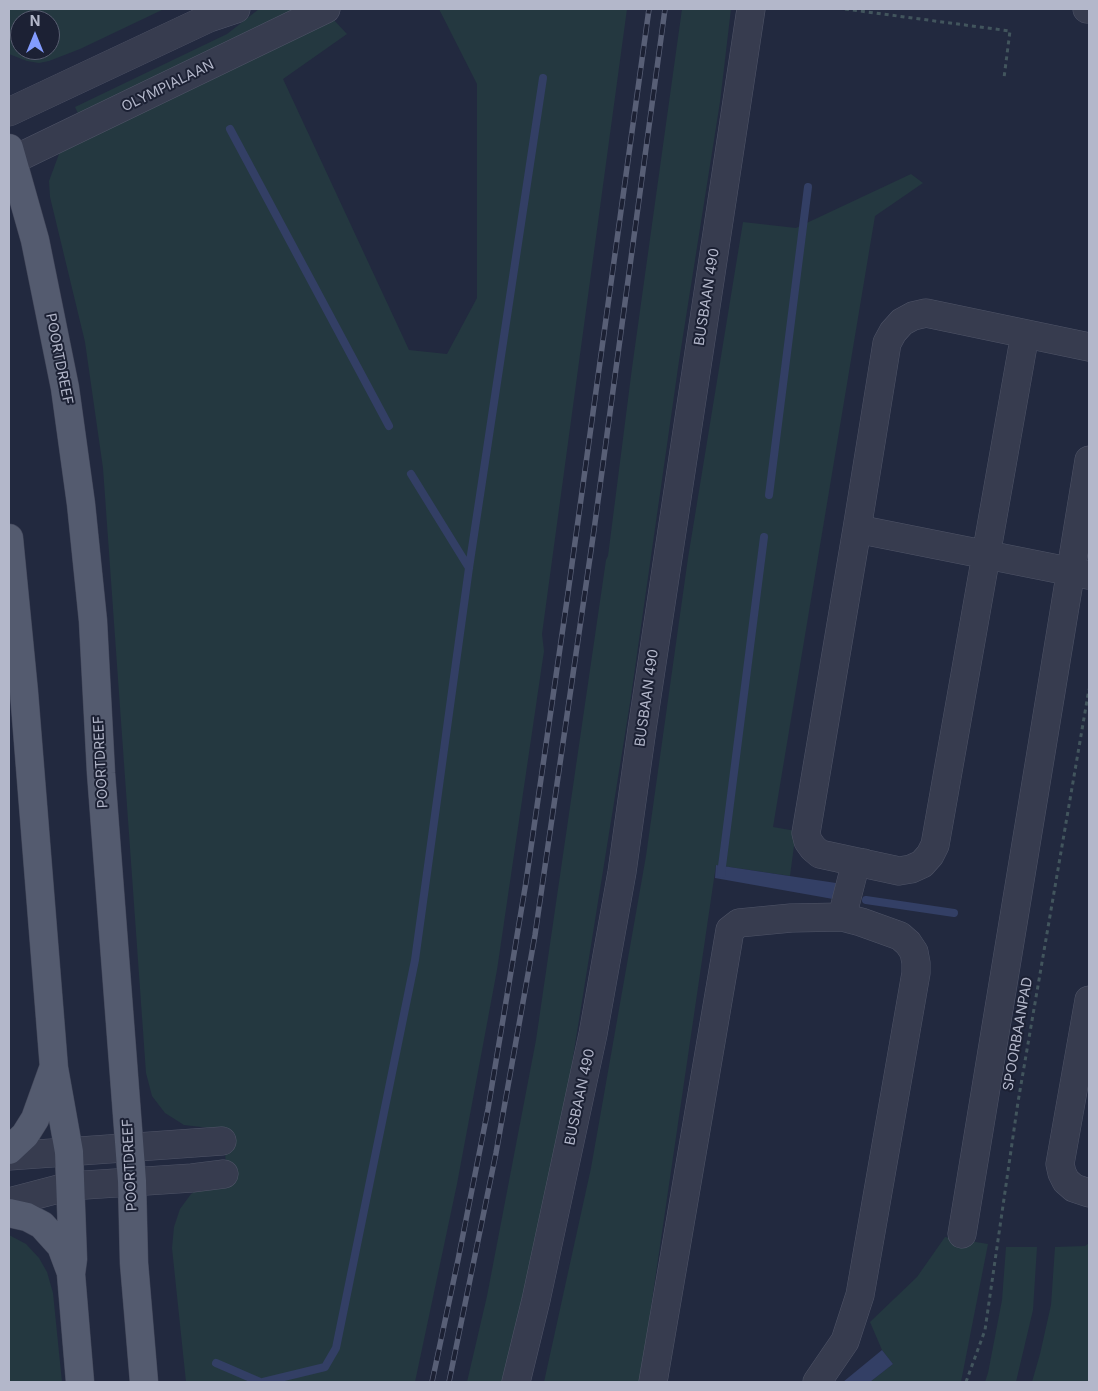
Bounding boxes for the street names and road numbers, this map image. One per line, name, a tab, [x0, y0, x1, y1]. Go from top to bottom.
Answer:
street label: OLYMPIALAAN	[119, 56, 217, 116]
street label: BUSBAAN 490	[691, 247, 723, 347]
street label: POORTDREEF	[42, 312, 76, 406]
street label: BUSBAAN 490	[632, 648, 662, 748]
street label: POORTDREEF	[90, 715, 112, 809]
street label: SPOORBAANPAD	[1000, 976, 1036, 1092]
street label: BUSBAAN 490	[562, 1047, 598, 1147]
street label: POORTDREEF	[119, 1118, 141, 1212]

